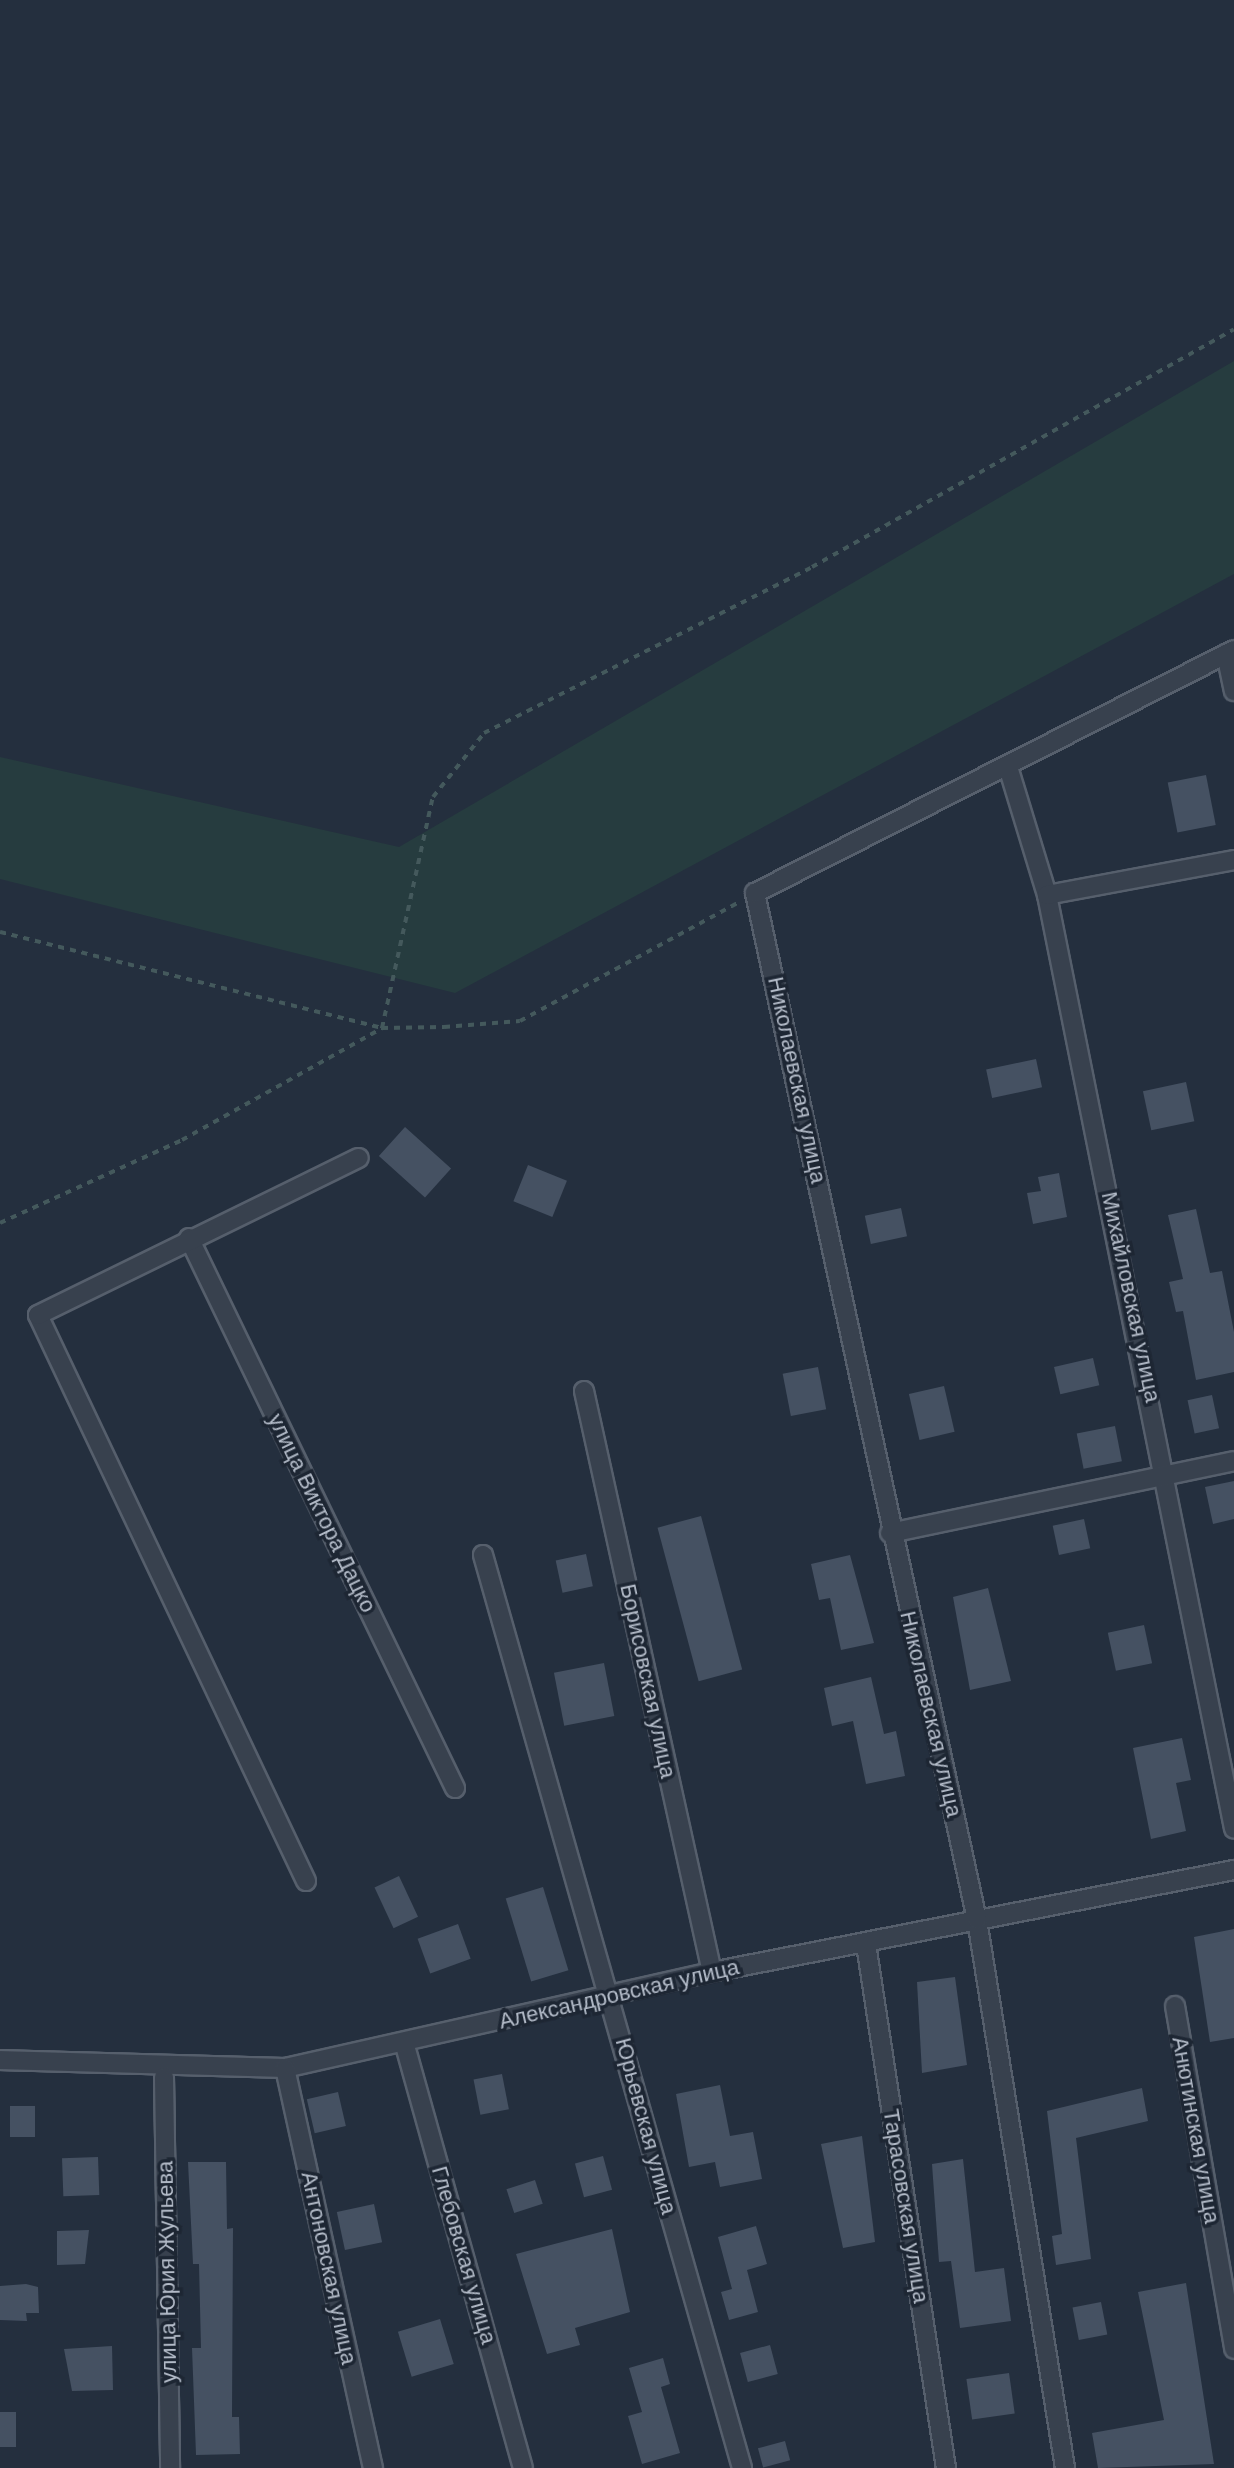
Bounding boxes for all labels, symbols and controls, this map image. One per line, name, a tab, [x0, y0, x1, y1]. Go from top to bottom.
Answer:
street label: Николаевская улица	[762, 974, 832, 1186]
street label: Михайловская улица	[1096, 1189, 1166, 1405]
street label: улица Виктора Дацко	[262, 1409, 382, 1617]
street label: Борисовская улица	[615, 1581, 681, 1781]
street label: Николаевская улица	[894, 1609, 968, 1819]
street label: Александровская улица	[496, 1954, 742, 2034]
street label: Юрьевская улица	[610, 2035, 682, 2217]
street label: Анютинская улица	[1167, 2035, 1225, 2225]
street label: Тарасовская улица	[878, 2107, 934, 2305]
street label: улица Юрия Жульева	[152, 2161, 182, 2383]
street label: Глебовская улица	[426, 2163, 502, 2347]
street label: Антоновская улица	[296, 2169, 362, 2367]

